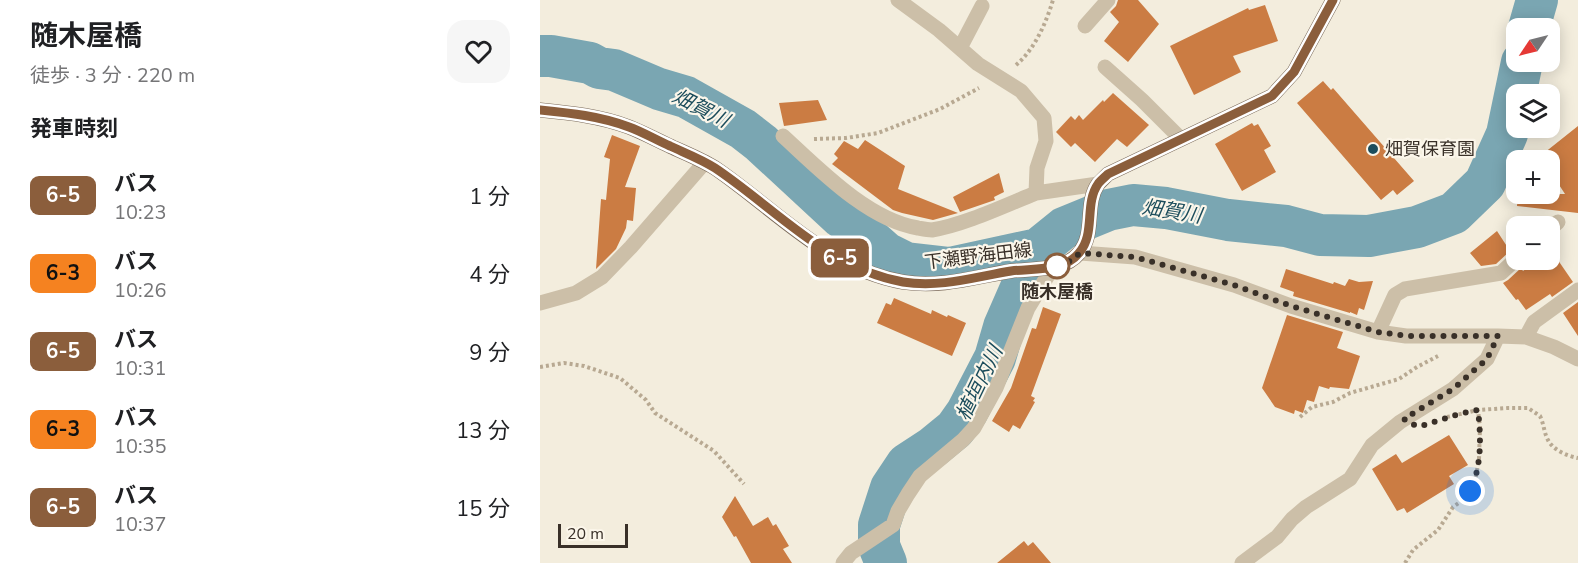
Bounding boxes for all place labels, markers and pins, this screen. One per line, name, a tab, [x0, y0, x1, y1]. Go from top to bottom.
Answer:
place label: 畑賀保育園	[1385, 137, 1475, 161]
marker: 畑賀保育園	[1366, 142, 1380, 156]
marker: 随木屋橋	[1044, 253, 1070, 279]
place label: 随木屋橋	[1021, 280, 1093, 304]

